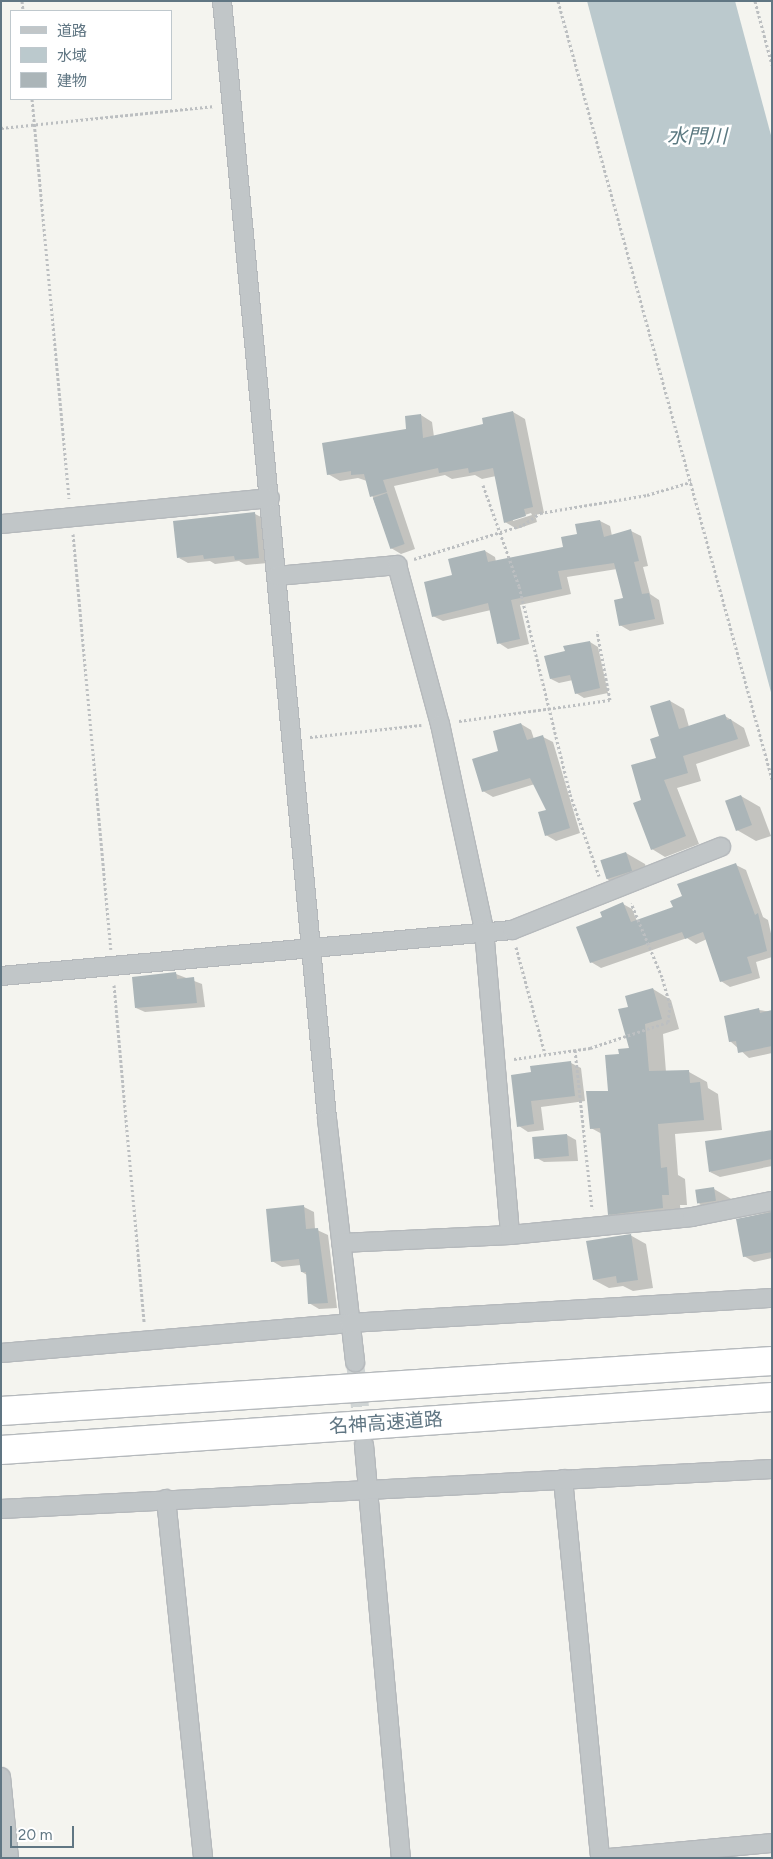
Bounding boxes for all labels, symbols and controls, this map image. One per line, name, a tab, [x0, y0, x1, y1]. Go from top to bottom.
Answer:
legend	[10, 10, 172, 100]
text: 道路	[57, 22, 87, 40]
text: 水域	[57, 47, 87, 65]
text: 建物	[57, 72, 87, 90]
water label: 水門川	[667, 124, 727, 148]
street label: 名神高速道路	[328, 1408, 444, 1438]
scale bar	[12, 1816, 76, 1848]
text: 20 m	[18, 1826, 52, 1844]

